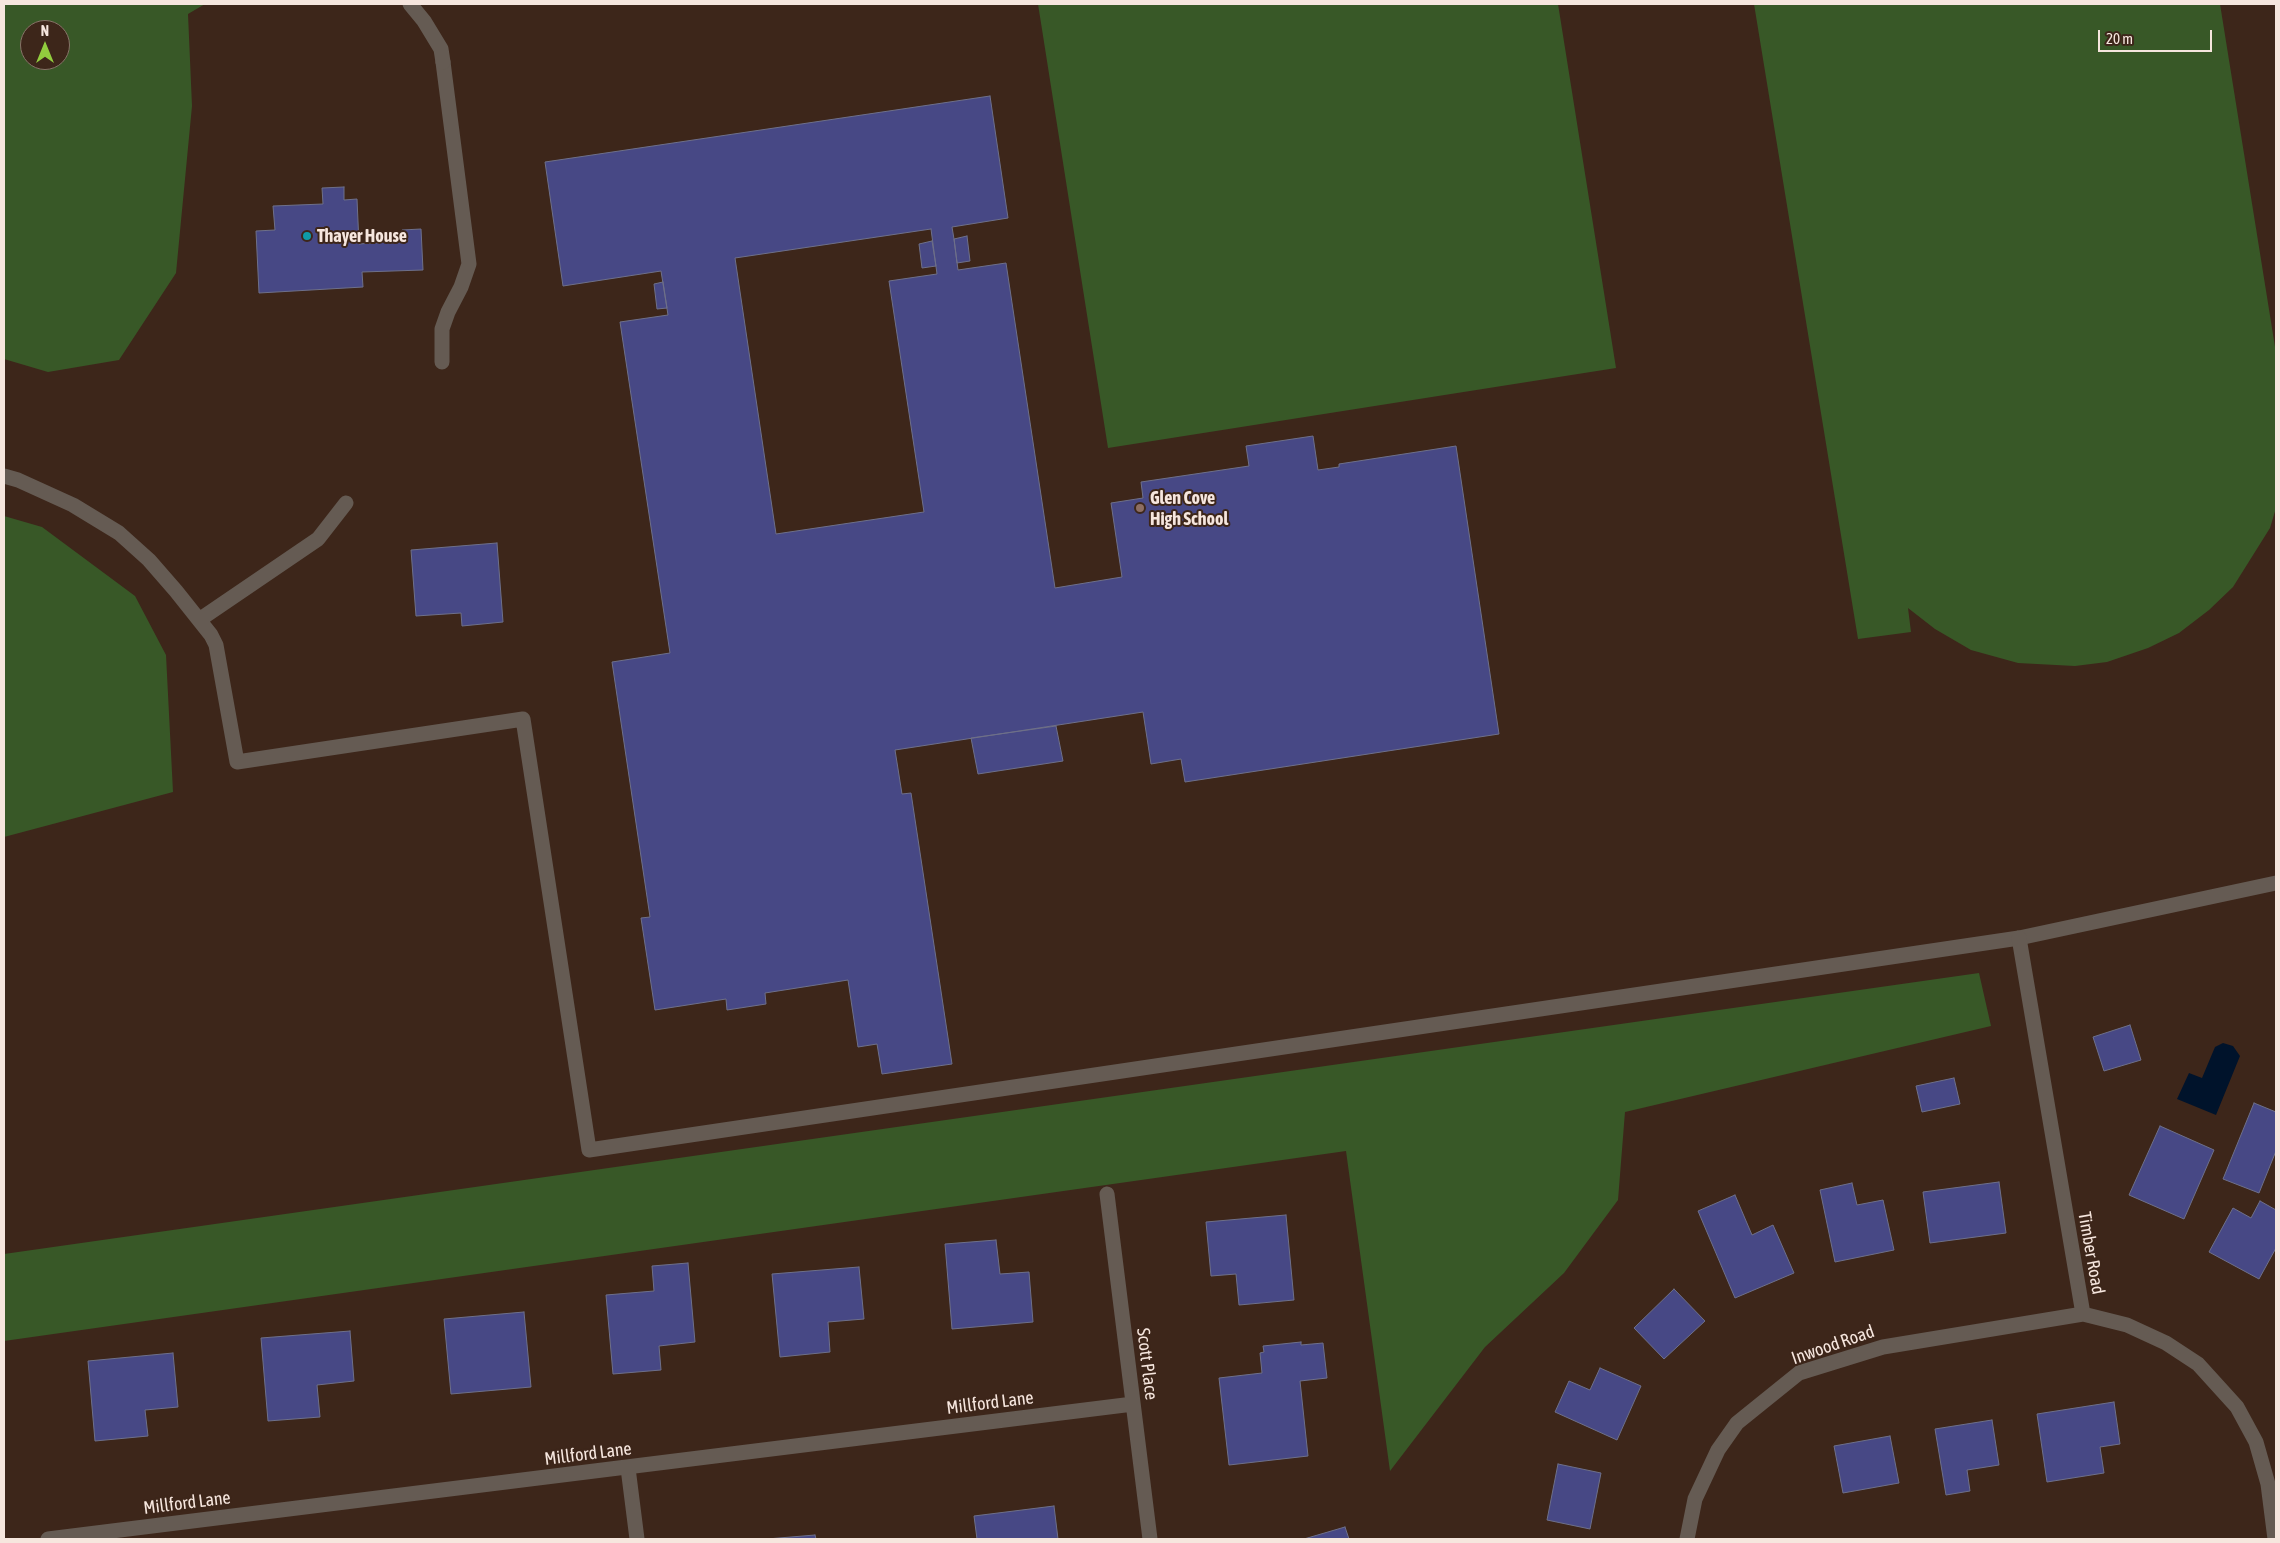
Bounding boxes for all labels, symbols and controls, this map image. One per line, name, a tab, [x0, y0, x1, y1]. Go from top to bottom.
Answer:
north arrow	[20, 20, 70, 70]
scale bar	[2100, 20, 2214, 52]
text: N	[41, 23, 49, 39]
text: 20 m	[2106, 30, 2133, 47]
place label: Thayer House	[317, 225, 407, 247]
marker: Thayer House	[301, 230, 313, 242]
place label: Glen Cove High School	[1150, 487, 1228, 530]
marker: Glen Cove High School	[1134, 502, 1146, 514]
street label: Timber Road	[2073, 1210, 2109, 1296]
street label: Inwood Road	[1789, 1321, 1877, 1369]
street label: Scott Place	[1132, 1327, 1162, 1401]
street label: Millford Lane	[945, 1387, 1035, 1419]
street label: Millford Lane	[543, 1438, 633, 1470]
street label: Millford Lane	[142, 1487, 232, 1519]

